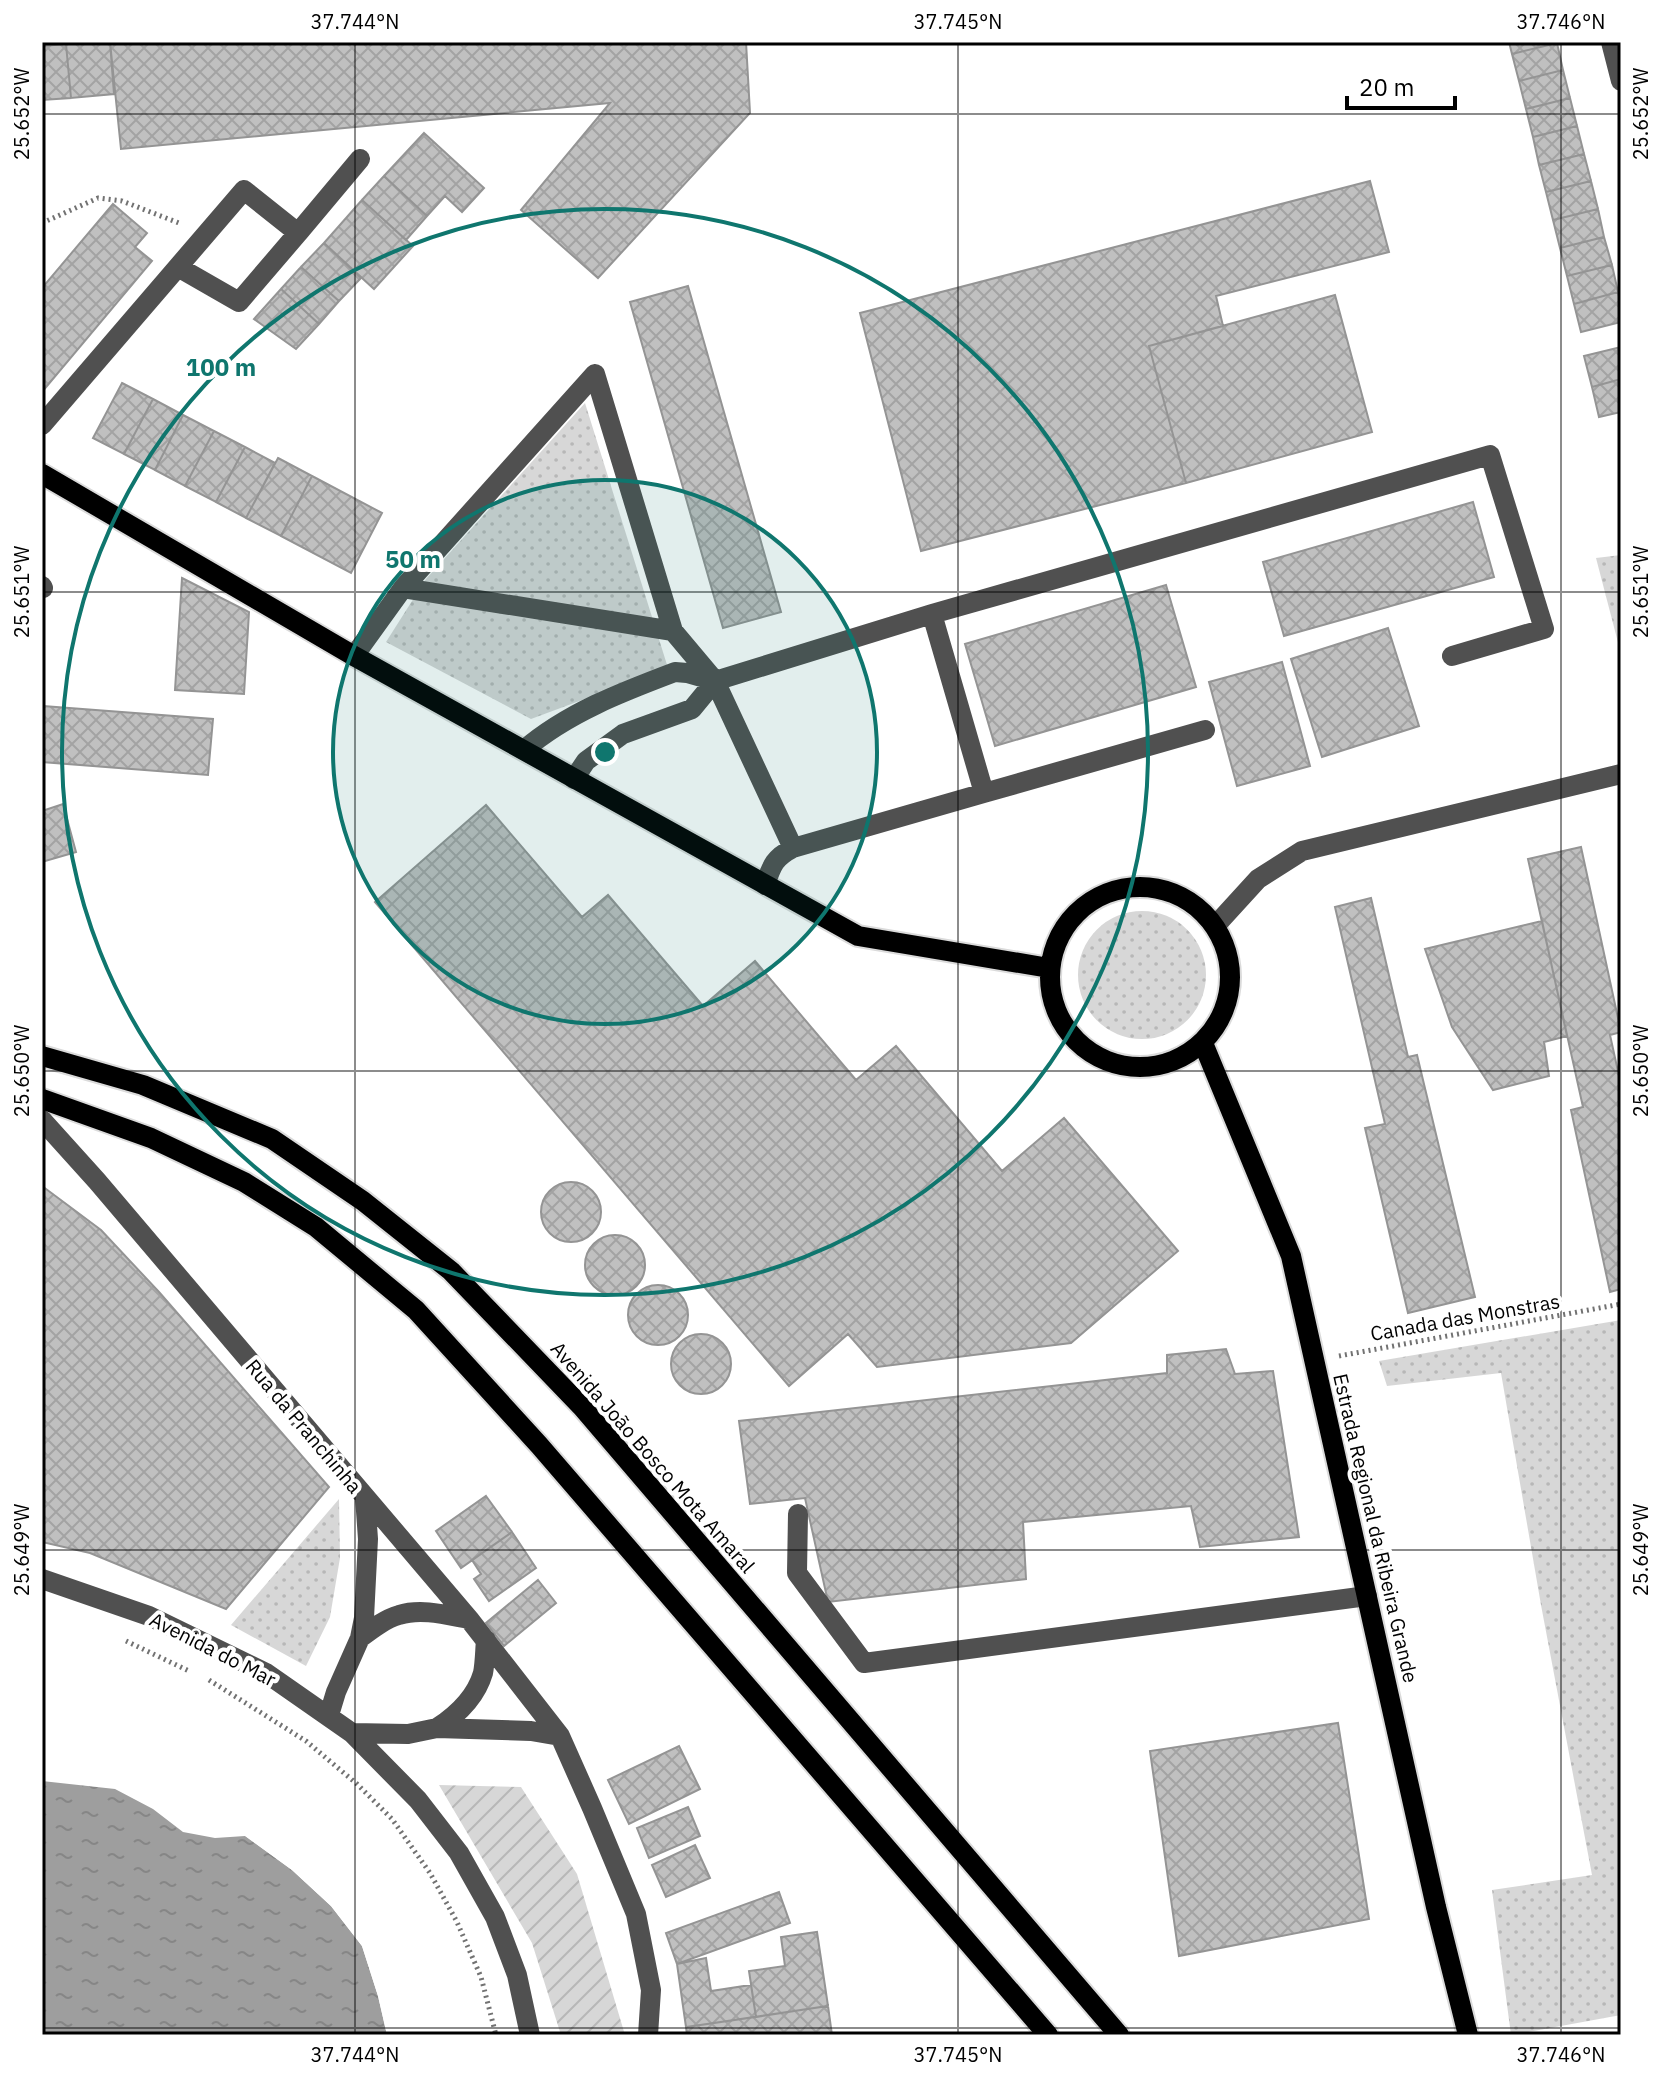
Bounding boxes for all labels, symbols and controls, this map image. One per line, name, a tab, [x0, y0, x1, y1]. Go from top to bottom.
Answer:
text: 37.744°N	[311, 8, 399, 35]
text: 37.745°N	[914, 8, 1002, 35]
text: 37.746°N	[1517, 8, 1605, 35]
scale bar	[1347, 60, 1455, 110]
text: 25.652°W	[8, 68, 35, 160]
text: 25.652°W	[1627, 68, 1654, 160]
text: 20 m	[1359, 71, 1414, 103]
text: 100 m	[186, 351, 256, 383]
text: 50 m	[385, 543, 441, 575]
text: 25.651°W	[8, 546, 35, 638]
text: 25.651°W	[1627, 546, 1654, 638]
centre of rings	[591, 738, 619, 766]
text: 25.650°W	[8, 1025, 35, 1117]
text: 25.650°W	[1627, 1025, 1654, 1117]
street label: Canada das Monstras	[1368, 1287, 1562, 1347]
street label: Avenida João Bosco Mota Amaral	[545, 1336, 761, 1578]
street label: Rua da Pranchinha	[240, 1353, 368, 1499]
street label: Estrada Regional da Ribeira Grande	[1327, 1371, 1425, 1685]
text: 25.649°W	[8, 1504, 35, 1596]
text: 25.649°W	[1627, 1504, 1654, 1596]
street label: Avenida do Mar	[145, 1606, 281, 1692]
text: 37.744°N	[311, 2041, 399, 2068]
text: 37.745°N	[914, 2041, 1002, 2068]
text: 37.746°N	[1517, 2041, 1605, 2068]

